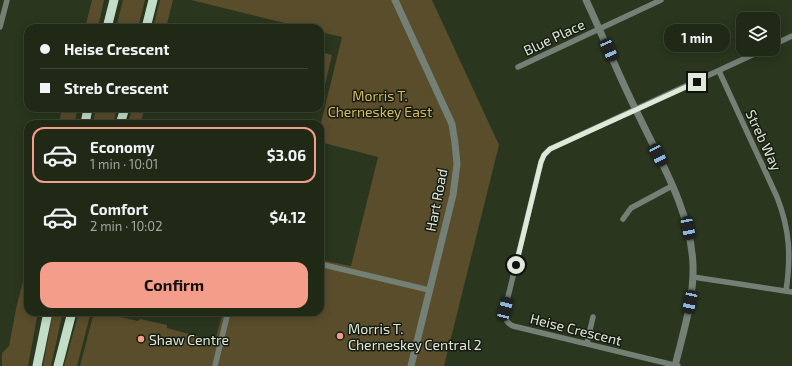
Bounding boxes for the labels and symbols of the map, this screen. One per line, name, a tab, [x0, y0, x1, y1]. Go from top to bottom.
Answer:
street label: Blue Place	[521, 15, 587, 59]
callout: 1 min	[664, 24, 730, 52]
car	[599, 37, 619, 63]
route end	[688, 73, 706, 91]
park label: Morris T. Cherneskey East	[328, 87, 432, 120]
street label: Streb Way	[743, 107, 786, 174]
car	[647, 142, 669, 168]
street label: Hart Road	[422, 167, 450, 233]
car	[680, 215, 696, 241]
route start	[507, 256, 525, 274]
car	[682, 289, 698, 315]
car	[496, 296, 514, 322]
street label: Heise Crescent	[528, 309, 624, 349]
place label: Morris T. Cherneskey Central 2	[348, 320, 482, 353]
place label: Shaw Centre	[149, 331, 229, 348]
marker: Morris T. Cherneskey Central 2	[335, 331, 345, 341]
marker: Shaw Centre	[136, 334, 146, 344]

